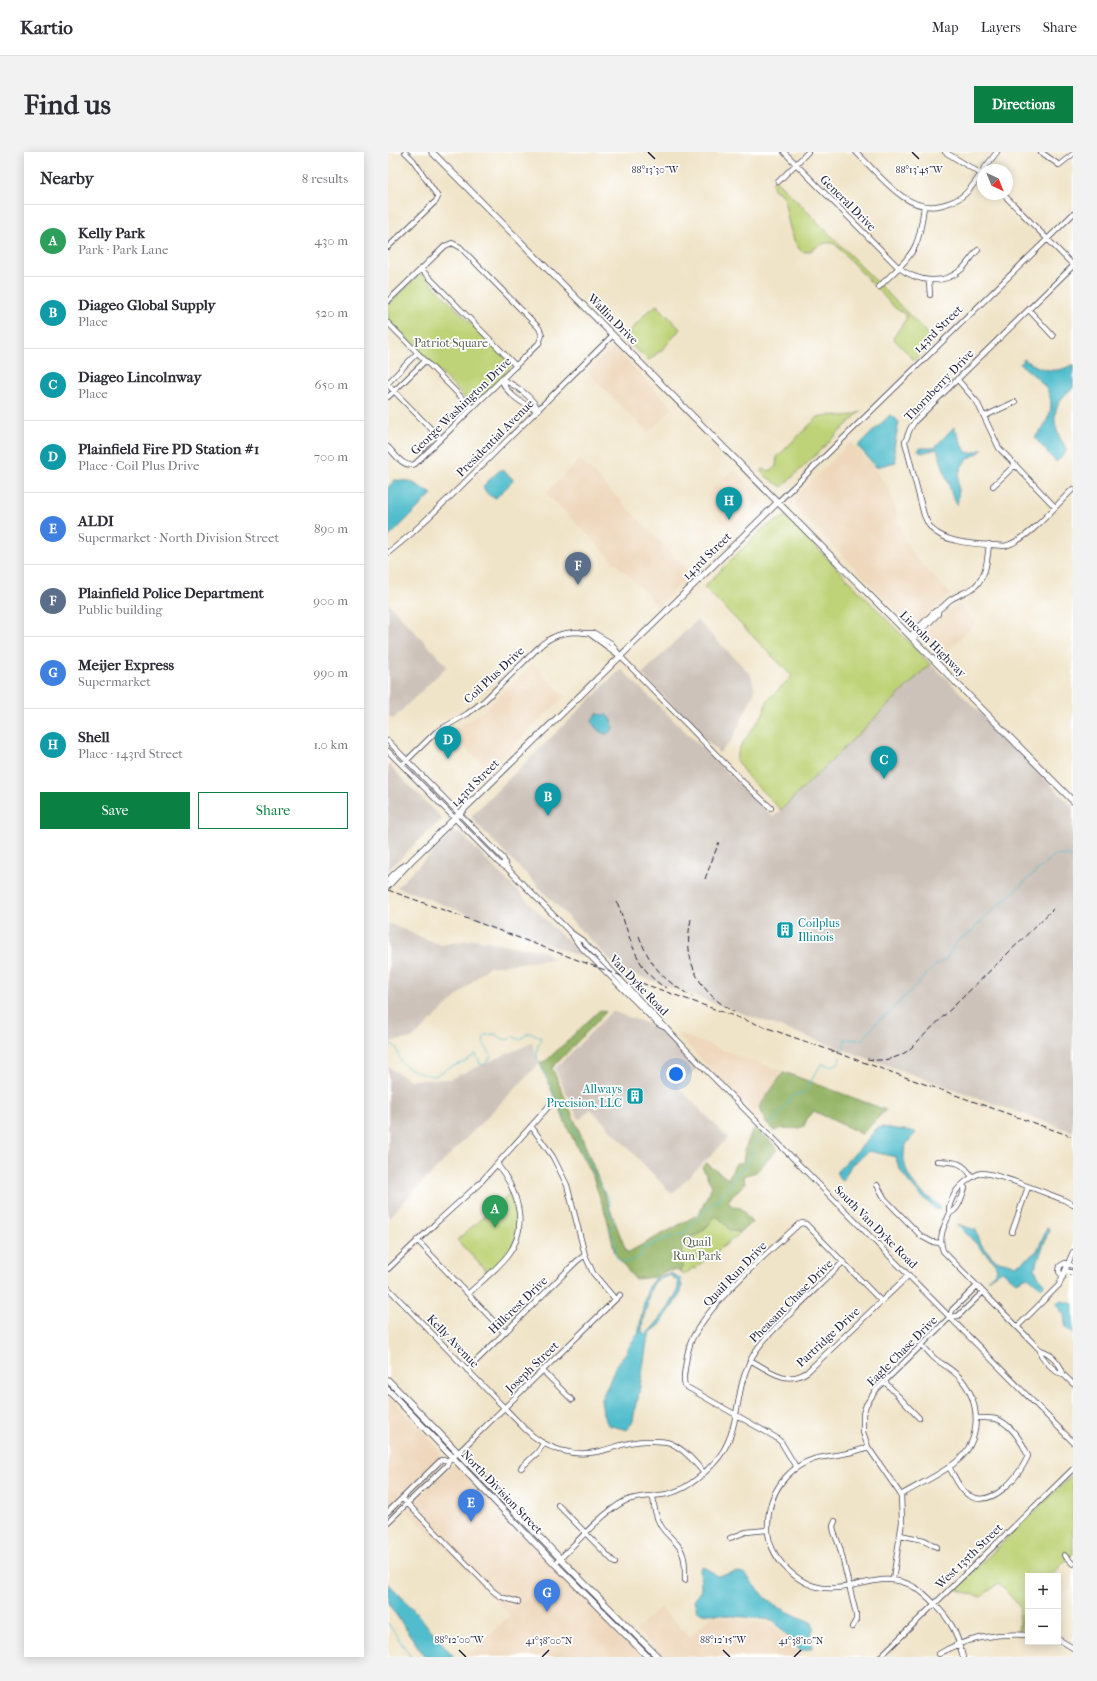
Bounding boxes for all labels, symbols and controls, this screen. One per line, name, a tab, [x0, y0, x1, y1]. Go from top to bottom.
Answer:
text: Kartio	[20, 17, 73, 39]
text: Map	[932, 19, 959, 36]
text: Layers	[981, 19, 1021, 36]
text: Share	[1043, 19, 1077, 36]
button: Directions	[974, 86, 1073, 123]
text: Find us	[24, 88, 111, 121]
text: 88°13'30"W	[632, 164, 680, 176]
text: 88°13'45"W	[895, 164, 944, 176]
north arrow	[977, 164, 1013, 200]
text: Nearby	[40, 168, 94, 188]
text: 8 results	[302, 171, 348, 186]
street label: General Drive	[817, 172, 879, 234]
text: Kelly Park	[78, 224, 145, 242]
text: A	[49, 233, 57, 248]
text: 430 m	[314, 233, 348, 248]
text: Park · Park Lane	[78, 242, 168, 257]
street label: Wallin Drive	[584, 290, 641, 347]
text: Diageo Global Supply	[78, 296, 216, 314]
street label: 143rd Street	[911, 302, 966, 356]
text: B	[49, 305, 57, 320]
text: 520 m	[315, 305, 348, 320]
text: Place	[78, 314, 108, 329]
park label: Patriot Square	[414, 336, 488, 350]
street label: Thornberry Drive	[901, 346, 977, 424]
street label: George Washington Drive	[408, 354, 514, 458]
text: Diageo Lincolnway	[78, 368, 202, 386]
text: C	[49, 377, 57, 392]
text: 650 m	[315, 377, 348, 392]
text: Place	[78, 386, 108, 401]
street label: Presidential Avenue	[453, 396, 537, 480]
text: Plainfield Fire PD Station #1	[78, 440, 259, 458]
text: D	[48, 449, 58, 464]
text: 700 m	[314, 449, 348, 464]
text: Place · Coil Plus Drive	[78, 458, 199, 473]
pin: H	[716, 487, 742, 520]
text: ALDI	[78, 512, 114, 530]
text: E	[49, 521, 57, 536]
text: 890 m	[314, 521, 348, 536]
street label: 143rd Street	[680, 529, 735, 583]
text: Supermarket · North Division Street	[78, 530, 279, 545]
pin: F	[565, 552, 591, 585]
text: Plainfield Police Department	[78, 584, 264, 602]
text: F	[50, 593, 56, 608]
text: 900 m	[313, 593, 348, 608]
text: Public building	[78, 602, 163, 617]
street label: Lincoln Highway	[897, 608, 970, 681]
street label: Coil Plus Drive	[461, 644, 527, 706]
text: Meijer Express	[78, 656, 174, 674]
text: G	[48, 665, 58, 680]
text: 990 m	[314, 665, 348, 680]
text: Supermarket	[78, 674, 151, 689]
pin: D	[435, 726, 461, 759]
text: Shell	[78, 728, 110, 746]
text: H	[48, 737, 58, 752]
text: 1.0 km	[313, 737, 348, 752]
text: Place · 143rd Street	[78, 746, 183, 761]
pin: C	[871, 746, 897, 779]
street label: 143rd Street	[448, 756, 502, 810]
pin: B	[535, 783, 561, 816]
button: Save	[40, 792, 190, 829]
button: Share	[198, 792, 348, 829]
place label: Coilplus Illinois	[798, 916, 840, 944]
building icon: Coilplus Illinois	[775, 920, 795, 940]
street label: Van Dyke Road	[606, 951, 672, 1019]
your location	[666, 1064, 686, 1084]
place label: Allways Precision, LLC	[547, 1082, 623, 1110]
building icon: Allways Precision, LLC	[625, 1086, 645, 1106]
street label: South Van Dyke Road	[832, 1183, 921, 1272]
pin: A	[482, 1195, 508, 1228]
park label: Quail Run Park	[673, 1235, 722, 1263]
street label: Quail Run Drive	[700, 1238, 770, 1310]
street label: Pheasant Chase Drive	[747, 1257, 835, 1345]
street label: Hillcrest Drive	[486, 1273, 550, 1337]
street label: Partridge Drive	[793, 1304, 863, 1370]
street label: Kelly Avenue	[424, 1311, 482, 1371]
street label: Eagle Chase Drive	[864, 1313, 940, 1389]
street label: Joseph Street	[502, 1338, 562, 1396]
street label: North Division Street	[458, 1447, 546, 1537]
pin: E	[458, 1489, 484, 1522]
street label: West 135th Street	[932, 1520, 1006, 1592]
map controls	[1025, 1573, 1061, 1645]
button: +	[1025, 1573, 1061, 1609]
pin: G	[534, 1579, 560, 1612]
button: −	[1025, 1609, 1061, 1645]
text: 88°12'00"W	[434, 1634, 485, 1646]
text: 88°12'15"W	[700, 1634, 747, 1646]
text: 41°38'00"N	[526, 1635, 573, 1647]
text: 41°38'10"N	[779, 1635, 824, 1647]

